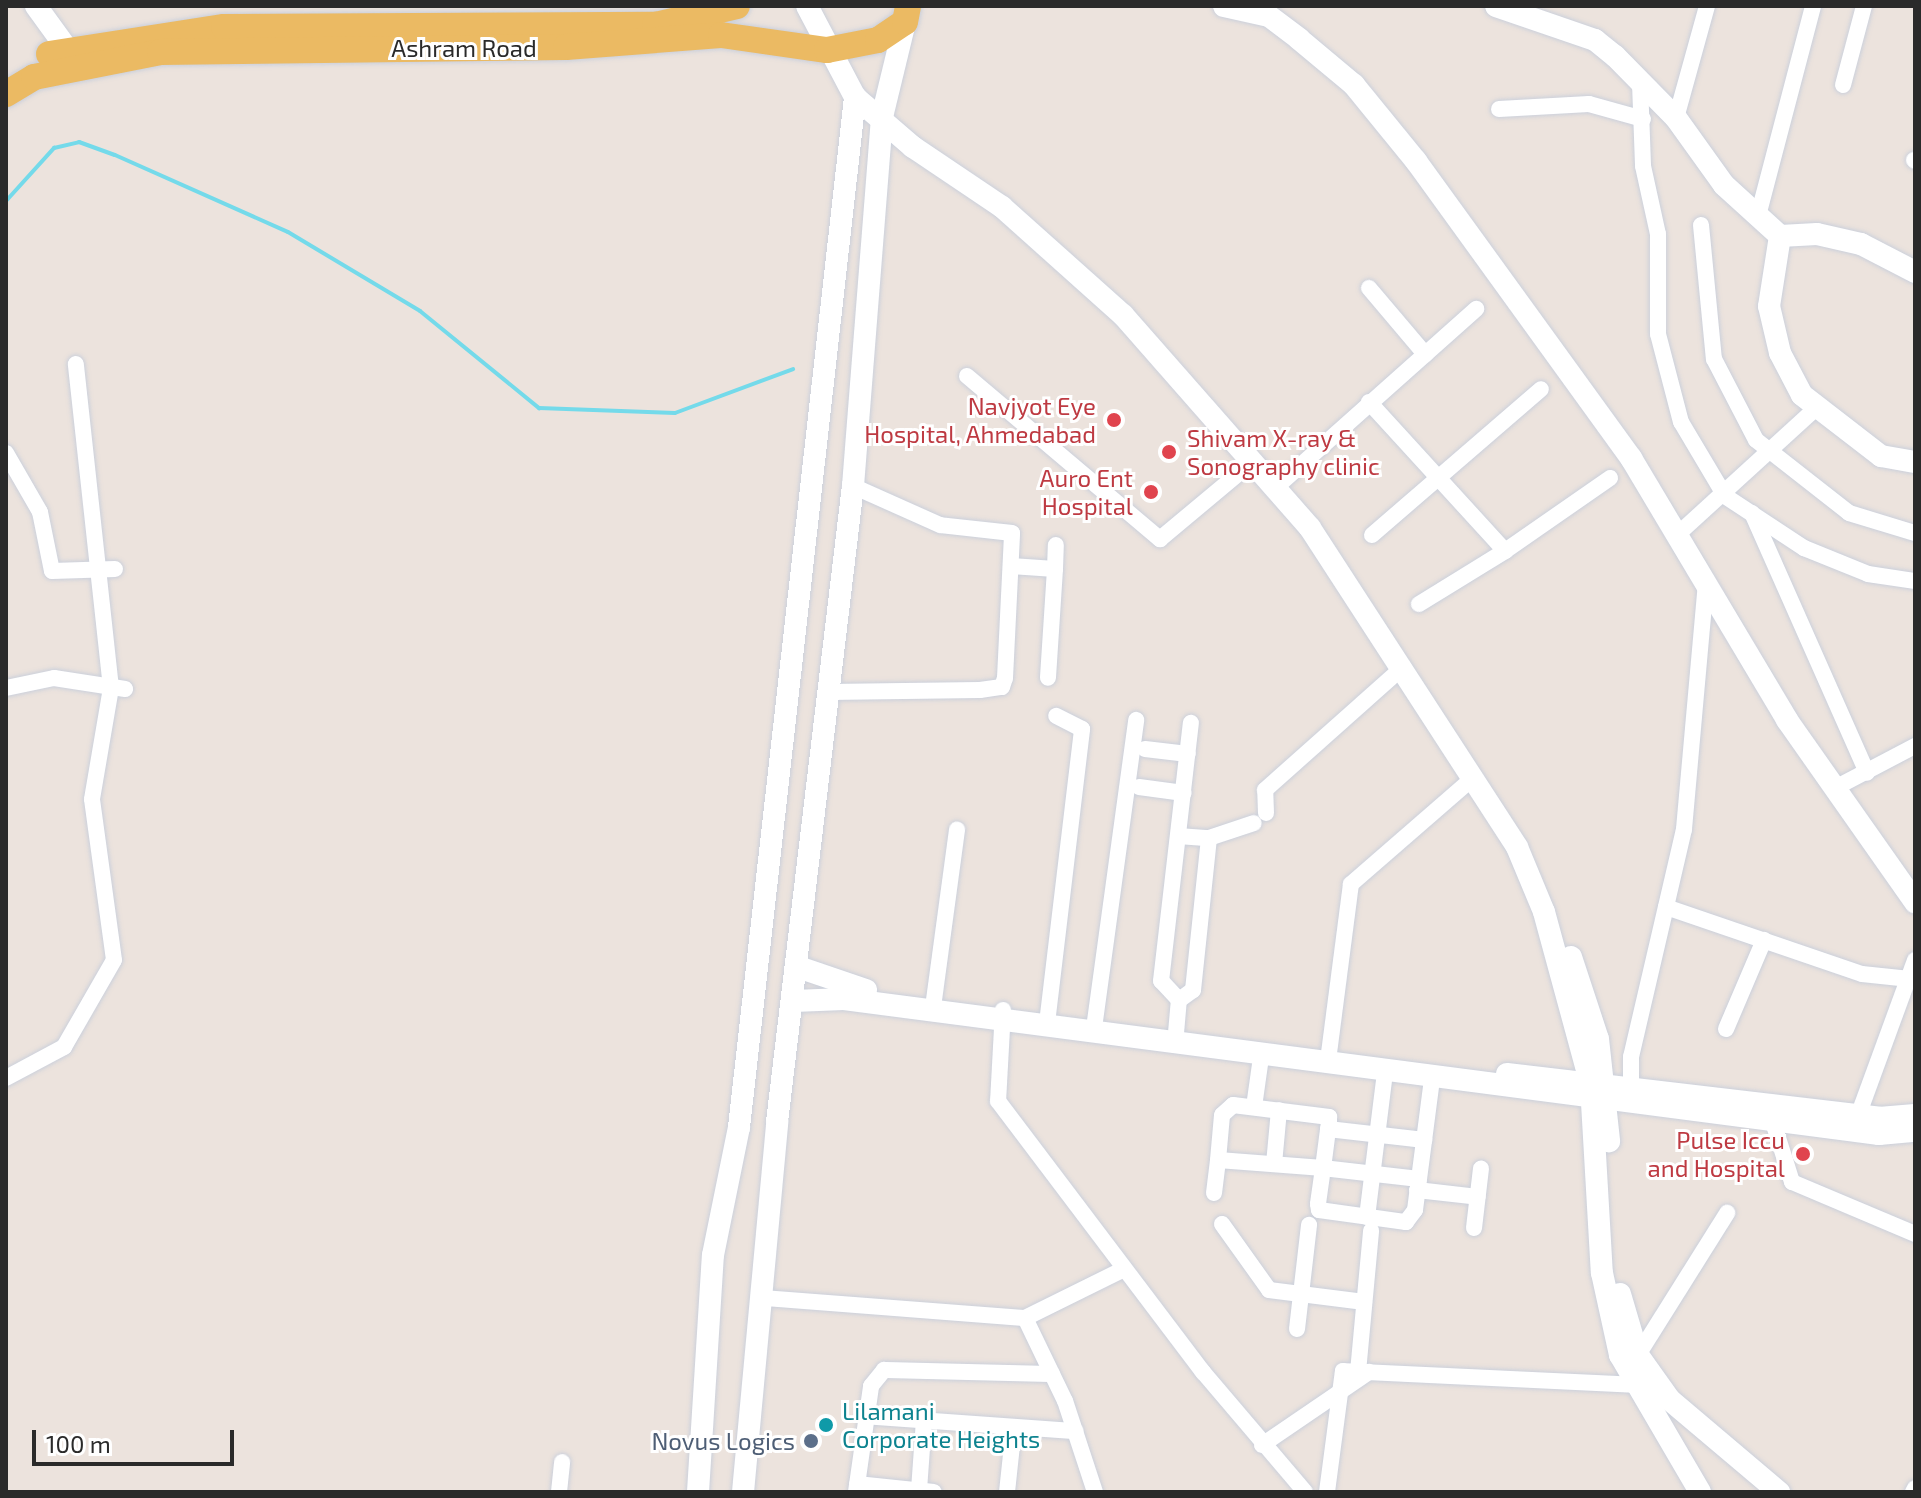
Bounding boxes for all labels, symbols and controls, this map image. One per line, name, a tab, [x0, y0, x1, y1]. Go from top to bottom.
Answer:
street label: Ashram Road	[391, 34, 537, 62]
place label: Navjyot Eye Hospital, Ahmedabad	[864, 392, 1096, 448]
marker: Navjyot Eye Hospital, Ahmedabad	[1103, 409, 1125, 431]
place label: Shivam X-ray & Sonography clinic	[1187, 424, 1380, 480]
marker: Shivam X-ray & Sonography clinic	[1158, 441, 1180, 463]
place label: Auro Ent Hospital	[1040, 464, 1133, 520]
marker: Auro Ent Hospital	[1140, 481, 1162, 503]
place label: Pulse Iccu and Hospital	[1648, 1126, 1785, 1182]
marker: Pulse Iccu and Hospital	[1792, 1143, 1814, 1165]
place label: Lilamani Corporate Heights	[842, 1397, 1040, 1453]
scale bar	[36, 1414, 238, 1464]
marker: Lilamani Corporate Heights	[817, 1416, 835, 1434]
place label: Novus Logics	[651, 1427, 795, 1455]
text: 100 m	[46, 1429, 111, 1458]
marker: Novus Logics	[802, 1432, 820, 1450]

